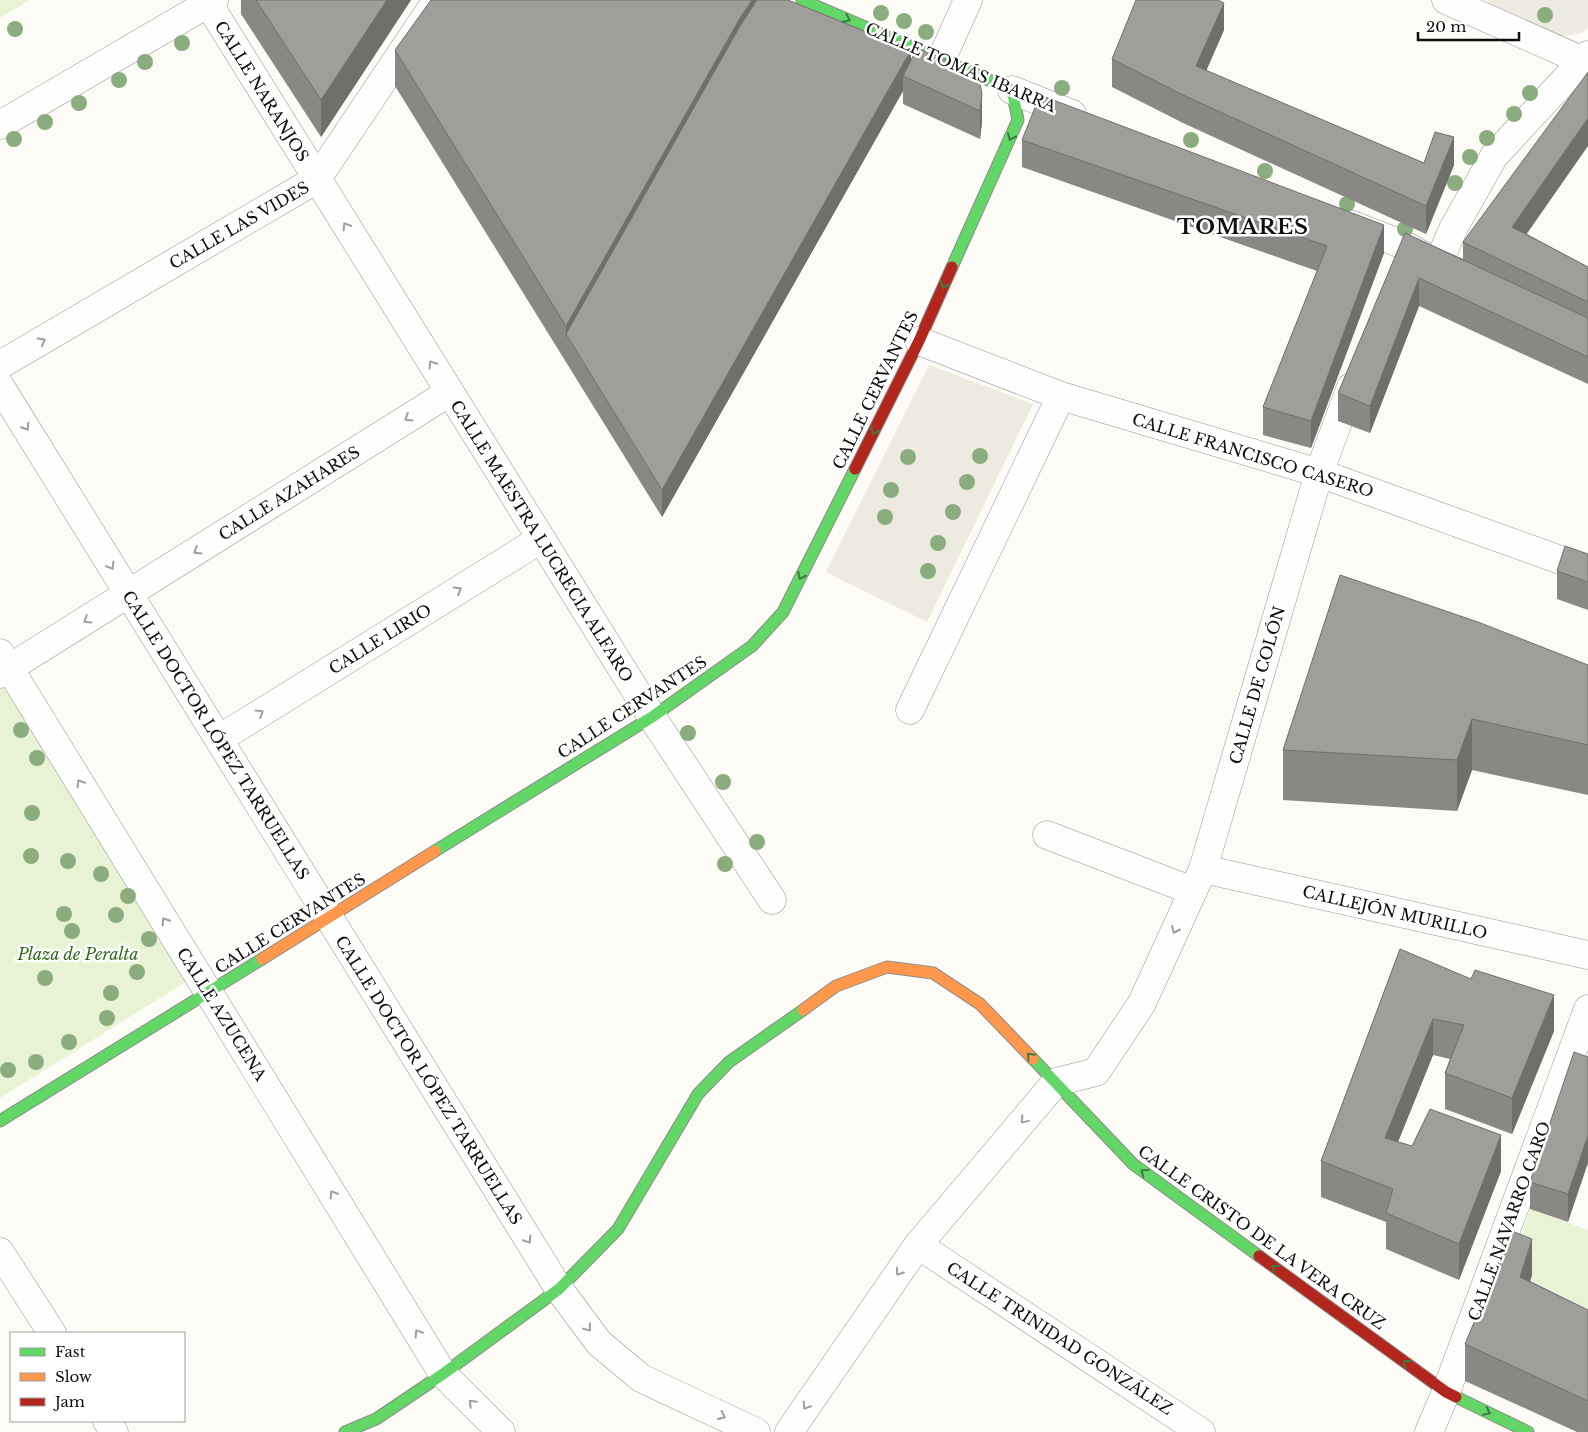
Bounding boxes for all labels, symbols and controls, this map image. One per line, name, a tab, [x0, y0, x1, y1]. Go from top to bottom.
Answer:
scale bar	[1418, 10, 1519, 42]
one-way arrow	[842, 12, 851, 23]
street label: CALLE NARANJOS	[211, 17, 313, 165]
text: 20 m	[1426, 17, 1466, 36]
street label: CALLE TOMÁS IBARRA	[863, 18, 1060, 117]
one-way arrow	[1006, 132, 1017, 141]
street label: CALLE LAS VIDES	[166, 177, 312, 273]
district label: TOMARES	[1177, 214, 1309, 240]
one-way arrow	[343, 222, 352, 232]
one-way arrow	[940, 280, 951, 289]
street label: CALLE CERVANTES	[828, 307, 922, 473]
one-way arrow	[37, 337, 46, 347]
one-way arrow	[429, 360, 438, 370]
street label: CALLE MAESTRA LUCRECIA ALFARO	[446, 396, 638, 686]
street label: CALLE FRANCISCO CASERO	[1130, 409, 1376, 501]
one-way arrow	[405, 412, 414, 422]
one-way arrow	[19, 422, 29, 431]
one-way arrow	[870, 426, 880, 435]
street label: CALLE AZAHARES	[215, 441, 363, 545]
one-way arrow	[193, 545, 202, 555]
one-way arrow	[105, 560, 115, 569]
one-way arrow	[797, 571, 807, 580]
street label: CALLE DOCTOR LÓPEZ TARRUELLAS	[118, 587, 314, 883]
one-way arrow	[452, 587, 461, 597]
street label: CALLE LIRIO	[325, 599, 435, 679]
street label: CALLE DE COLÓN	[1225, 604, 1289, 766]
one-way arrow	[84, 613, 93, 623]
street label: CALLE CERVANTES	[554, 651, 710, 763]
one-way arrow	[255, 710, 264, 720]
one-way arrow	[77, 779, 86, 789]
street label: CALLE CERVANTES	[211, 868, 369, 978]
street label: CALLEJÓN MURILLO	[1301, 881, 1489, 943]
one-way arrow	[162, 918, 172, 927]
one-way arrow	[1171, 925, 1182, 934]
street label: CALLE DOCTOR LÓPEZ TARRUELLAS	[331, 932, 527, 1228]
park label: Plaza de Peralta	[16, 944, 139, 964]
street label: CALLE AZUCENA	[173, 944, 271, 1085]
one-way arrow	[1027, 1053, 1036, 1062]
one-way arrow	[1021, 1114, 1030, 1123]
street label: CALLE NAVARRO CARO	[1464, 1118, 1554, 1324]
street label: CALLE CRISTO DE LA VERA CRUZ	[1134, 1140, 1390, 1334]
one-way arrow	[1140, 1169, 1149, 1178]
one-way arrow	[329, 1191, 339, 1200]
one-way arrow	[521, 1234, 531, 1243]
street label: CALLE TRINIDAD GONZÁLEZ	[943, 1257, 1177, 1419]
one-way arrow	[1271, 1265, 1281, 1274]
one-way arrow	[896, 1266, 905, 1276]
one-way arrow	[582, 1322, 591, 1332]
one-way arrow	[414, 1329, 424, 1338]
legend	[10, 1332, 185, 1422]
text: Fast	[55, 1342, 86, 1361]
one-way arrow	[1402, 1360, 1412, 1369]
text: Slow	[55, 1367, 92, 1386]
text: Jam	[53, 1392, 85, 1411]
one-way arrow	[469, 1400, 478, 1409]
one-way arrow	[803, 1400, 813, 1409]
one-way arrow	[1482, 1406, 1491, 1416]
one-way arrow	[717, 1410, 726, 1420]

